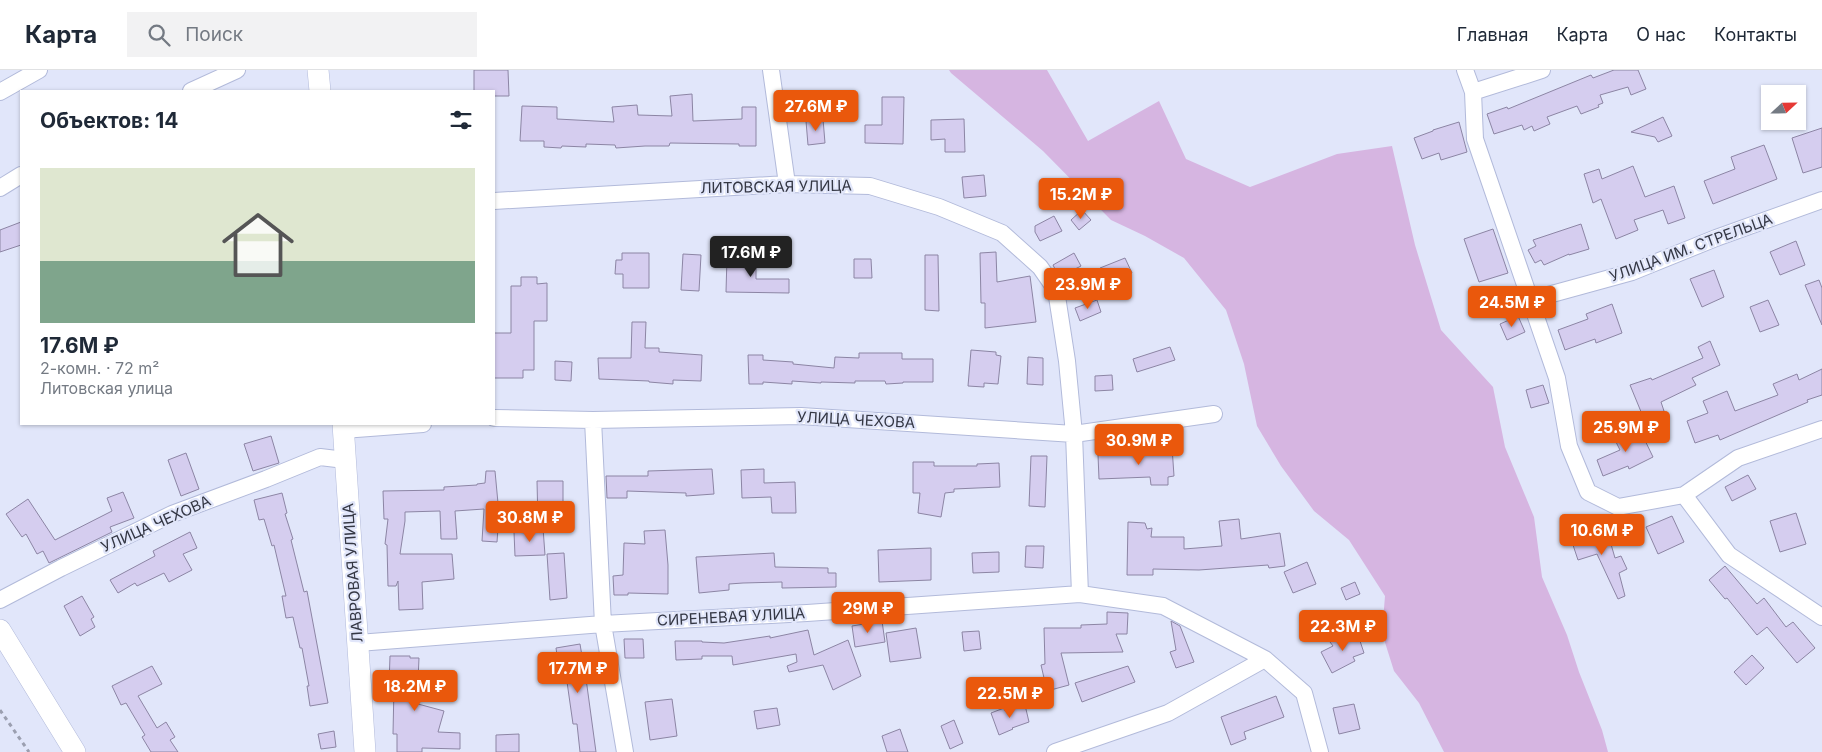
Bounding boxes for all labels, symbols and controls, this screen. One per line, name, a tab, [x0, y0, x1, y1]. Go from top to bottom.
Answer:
search box	[127, 12, 477, 57]
text: Карта	[25, 20, 97, 49]
icon: search	[145, 21, 173, 49]
text: Поиск	[185, 23, 243, 46]
text: Главная	[1457, 24, 1528, 45]
text: Карта	[1556, 24, 1608, 45]
text: О нас	[1636, 24, 1686, 45]
text: Контакты	[1714, 24, 1797, 45]
north arrow	[1761, 85, 1806, 130]
map controls	[1761, 85, 1806, 130]
pin: 27.6M ₽	[770, 90, 862, 132]
text: 27.6M ₽	[784, 96, 848, 116]
icon: filters	[447, 106, 475, 134]
text: Объектов: 14	[40, 108, 178, 133]
street label: ЛИТОВСКАЯ УЛИЦА	[700, 176, 852, 197]
pin: 15.2M ₽	[1035, 178, 1127, 220]
text: 15.2M ₽	[1050, 184, 1112, 204]
icon: home	[213, 200, 303, 290]
street label: УЛИЦА ИМ. СТРЕЛЬЦА	[1607, 209, 1775, 286]
pin: 17.6M ₽	[705, 236, 797, 278]
text: 17.6M ₽	[721, 242, 781, 262]
pin: 23.9M ₽	[1042, 268, 1134, 310]
text: 23.9M ₽	[1055, 274, 1121, 294]
pin: 24.5M ₽	[1466, 286, 1558, 328]
text: 24.5M ₽	[1479, 292, 1545, 312]
text: 17.6M ₽	[40, 333, 119, 358]
text: 2-комн. · 72 m²	[40, 358, 159, 378]
text: Литовская улица	[40, 378, 173, 398]
street label: УЛИЦА ЧЕХОВА	[797, 407, 916, 432]
pin: 25.9M ₽	[1580, 410, 1672, 453]
text: 25.9M ₽	[1593, 417, 1659, 437]
pin: 30.9M ₽	[1093, 424, 1185, 466]
text: 30.9M ₽	[1106, 430, 1172, 450]
street label: УЛИЦА ЧЕХОВА	[98, 491, 214, 556]
pin: 30.8M ₽	[484, 500, 576, 543]
street label: ЛАВРОВАЯ УЛИЦА	[338, 503, 367, 643]
text: 30.8M ₽	[497, 507, 563, 527]
pin: 10.6M ₽	[1556, 514, 1648, 556]
text: 10.6M ₽	[1570, 520, 1634, 540]
pin: 29M ₽	[833, 592, 903, 634]
text: 29M ₽	[842, 598, 894, 618]
street label: СИРЕНЕВАЯ УЛИЦА	[656, 603, 805, 630]
pin: 22.3M ₽	[1297, 610, 1389, 652]
text: 22.3M ₽	[1310, 616, 1376, 636]
pin: 17.7M ₽	[532, 652, 624, 694]
text: 17.7M ₽	[548, 658, 608, 678]
pin: 18.2M ₽	[369, 670, 461, 712]
text: 18.2M ₽	[384, 676, 446, 696]
pin: 22.5M ₽	[964, 676, 1056, 719]
text: 22.5M ₽	[977, 683, 1043, 703]

